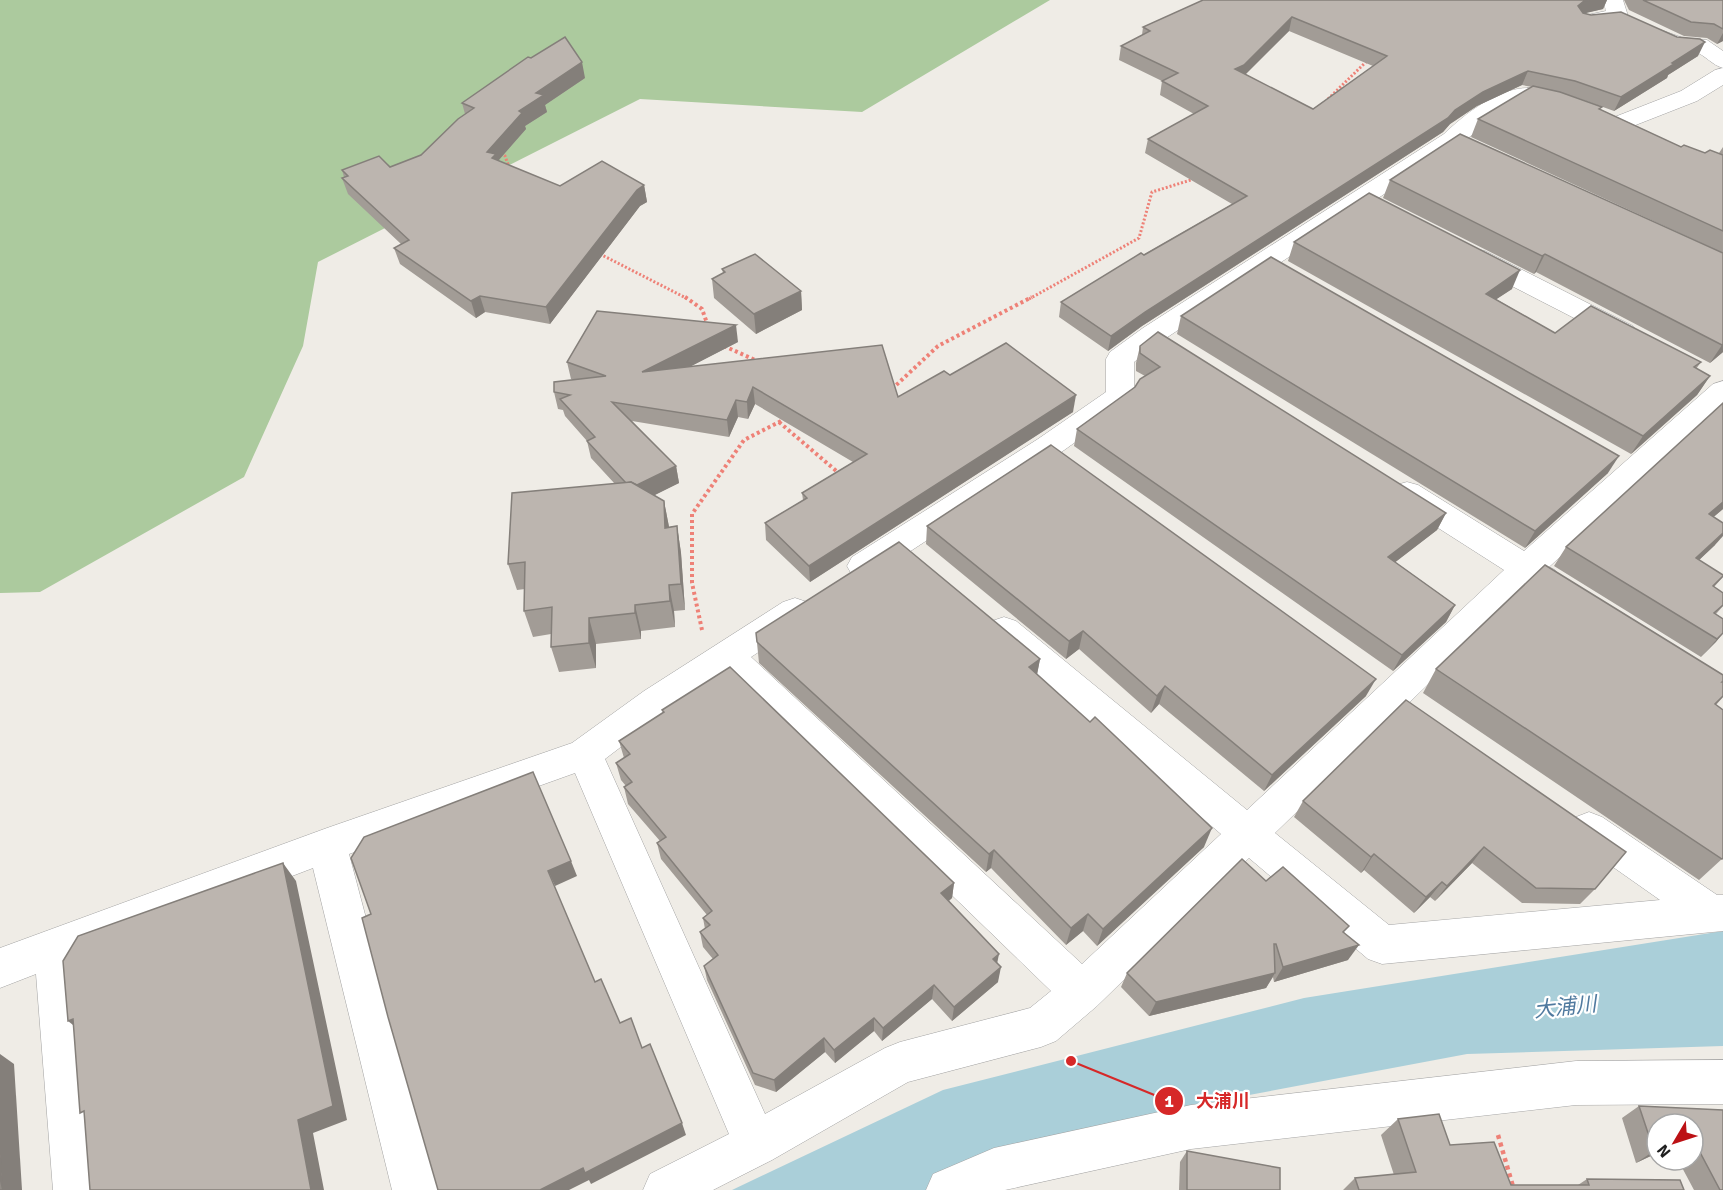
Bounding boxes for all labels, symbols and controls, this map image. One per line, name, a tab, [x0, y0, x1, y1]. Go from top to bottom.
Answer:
water label: 大浦川	[1532, 991, 1600, 1023]
callout: 大浦川	[1154, 1083, 1262, 1119]
text: 1	[1164, 1090, 1174, 1112]
text: 大浦川	[1196, 1090, 1250, 1112]
north arrow	[1645, 1112, 1705, 1172]
text: N	[1653, 1140, 1675, 1161]

